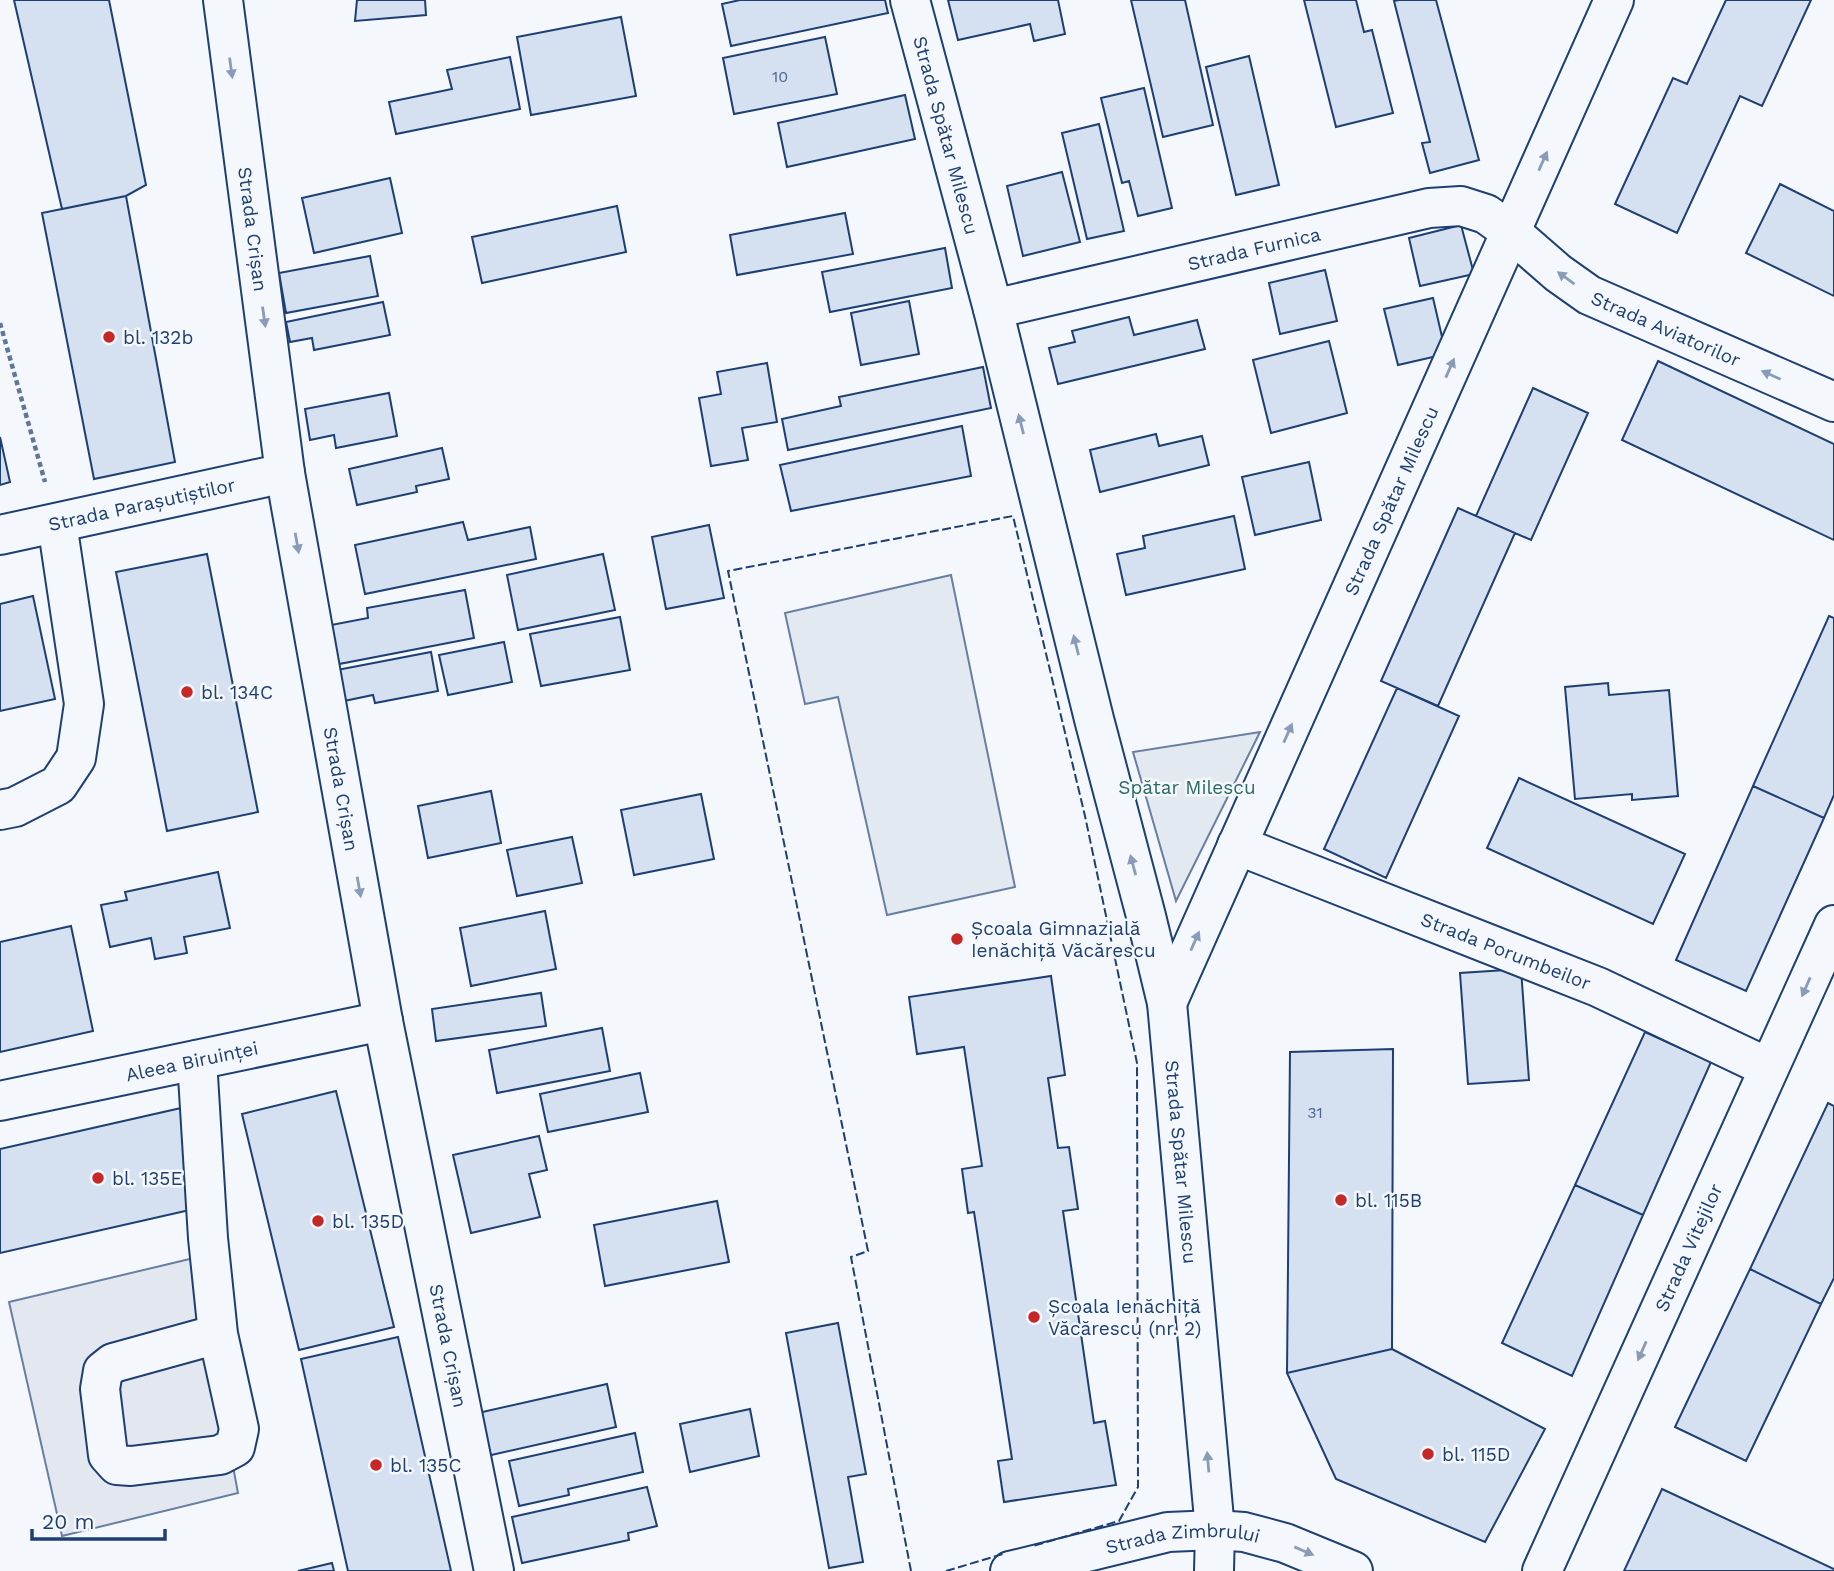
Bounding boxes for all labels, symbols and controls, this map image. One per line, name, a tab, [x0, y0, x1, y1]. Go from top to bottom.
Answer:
street label: Strada Spătar Milescu	[908, 34, 983, 237]
one-way arrow	[226, 57, 237, 79]
house number: 10	[772, 67, 788, 86]
one-way arrow	[1538, 150, 1549, 171]
street label: Strada Crișan	[233, 165, 272, 293]
street label: Strada Furnica	[1186, 222, 1323, 276]
one-way arrow	[1557, 271, 1575, 285]
street label: Strada Aviatorilor	[1587, 286, 1744, 372]
one-way arrow	[259, 307, 270, 329]
place label: bl. 132b	[123, 326, 193, 349]
marker: bl. 132b	[101, 329, 117, 345]
one-way arrow	[1445, 358, 1456, 379]
one-way arrow	[1761, 369, 1782, 380]
street label: Strada Spătar Milescu	[1339, 403, 1443, 599]
one-way arrow	[1015, 413, 1026, 435]
street label: Strada Parașutiștilor	[46, 473, 238, 536]
one-way arrow	[292, 532, 303, 554]
one-way arrow	[1070, 634, 1081, 656]
place label: bl. 134C	[201, 681, 273, 704]
marker: bl. 134C	[179, 684, 195, 700]
one-way arrow	[1282, 723, 1294, 743]
street label: Strada Crișan	[319, 725, 363, 853]
park label: Spătar Milescu	[1118, 776, 1256, 799]
one-way arrow	[1127, 854, 1138, 876]
one-way arrow	[354, 876, 365, 898]
street label: Strada Porumbeilor	[1418, 908, 1594, 995]
place label: Școala Gimnazială Ienăchiță Văcărescu	[971, 917, 1156, 962]
marker: Școala Gimnazială Ienăchiță Văcărescu	[949, 931, 965, 947]
one-way arrow	[1189, 931, 1201, 951]
one-way arrow	[1800, 977, 1812, 997]
street label: Aleea Biruinței	[124, 1036, 260, 1086]
street label: Strada Spătar Milescu	[1160, 1059, 1202, 1265]
house number: 31	[1307, 1103, 1323, 1122]
place label: bl. 135E	[112, 1167, 183, 1190]
marker: bl. 135E	[90, 1170, 106, 1186]
street label: Strada Vitejilor	[1650, 1180, 1728, 1315]
place label: bl. 115B	[1355, 1189, 1422, 1212]
marker: bl. 115B	[1333, 1192, 1349, 1208]
place label: bl. 135D	[332, 1210, 404, 1233]
marker: bl. 135D	[310, 1213, 326, 1229]
street label: Strada Crișan	[424, 1282, 472, 1410]
place label: Școala Ienăchiță Văcărescu (nr. 2)	[1048, 1295, 1202, 1340]
marker: Școala Ienăchiță Văcărescu (nr. 2)	[1026, 1309, 1042, 1325]
one-way arrow	[1636, 1341, 1648, 1361]
place label: bl. 115D	[1442, 1443, 1510, 1466]
marker: bl. 115D	[1420, 1446, 1436, 1462]
one-way arrow	[1203, 1451, 1214, 1473]
place label: bl. 135C	[390, 1454, 461, 1477]
marker: bl. 135C	[368, 1457, 384, 1473]
scale bar	[32, 1498, 164, 1542]
text: 20 m	[42, 1509, 94, 1534]
street label: Strada Zimbrului	[1103, 1519, 1263, 1559]
one-way arrow	[1294, 1545, 1315, 1556]

